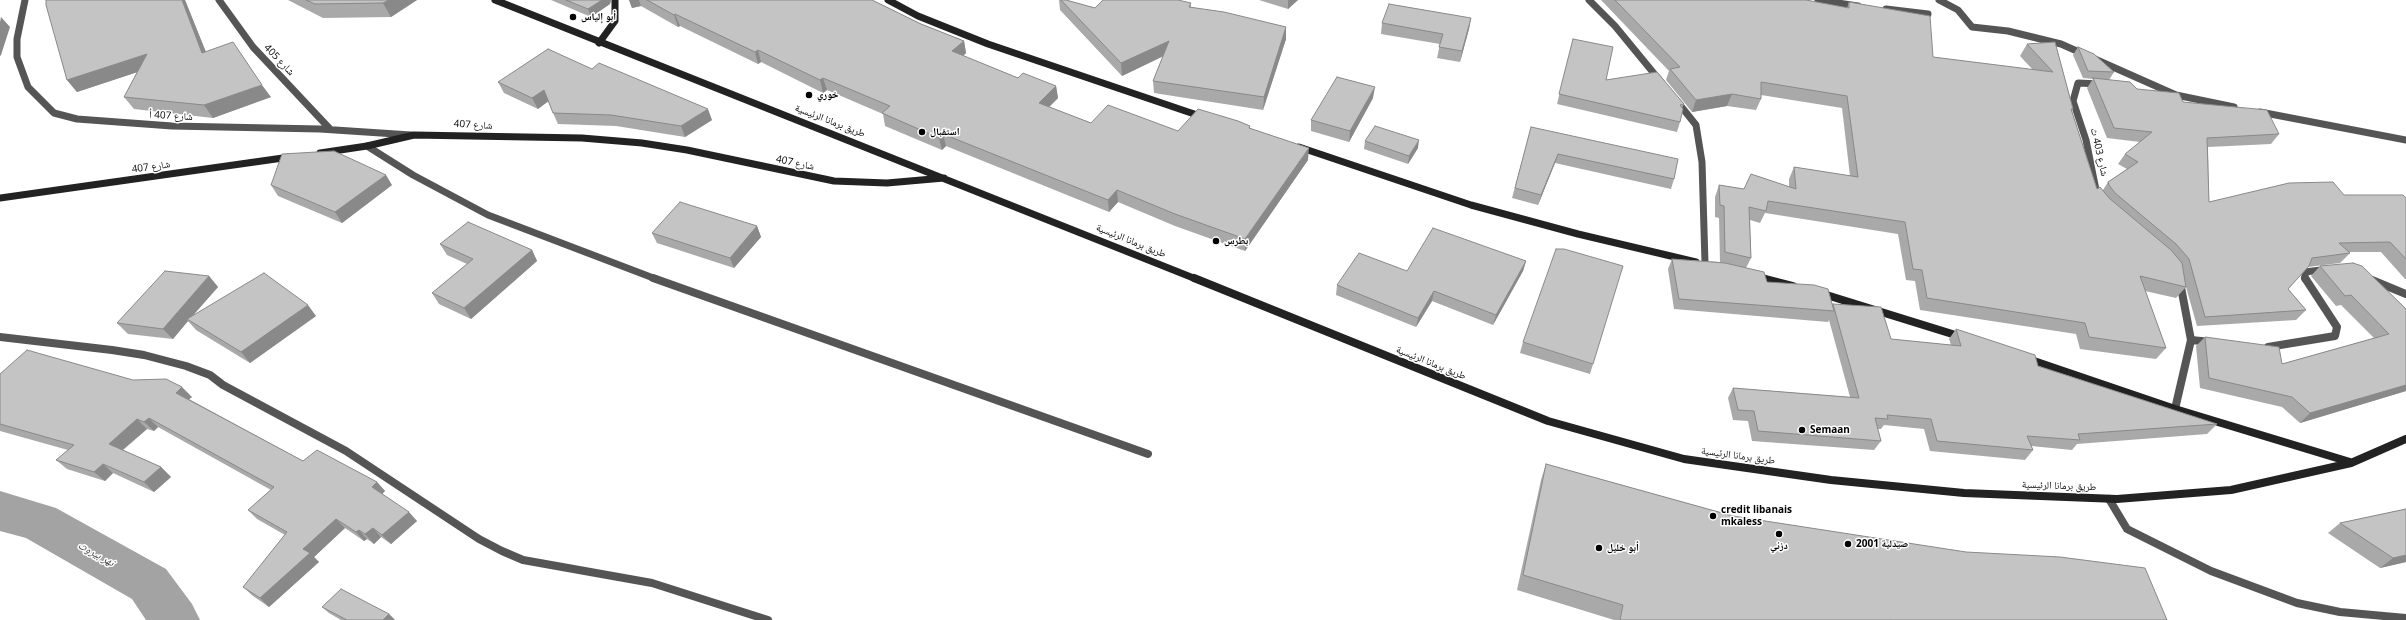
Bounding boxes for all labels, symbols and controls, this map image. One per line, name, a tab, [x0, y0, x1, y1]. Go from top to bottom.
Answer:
place label: أبو إلياس	[581, 11, 616, 23]
marker: أبو إلياس	[568, 12, 578, 22]
street label: شارع 405	[261, 42, 297, 78]
place label: خوري	[817, 89, 838, 101]
marker: خوري	[804, 90, 814, 100]
street label: طريق برمانا الرئيسية	[793, 102, 867, 140]
street label: شارع 407 أ	[149, 109, 193, 123]
street label: شارع 407	[453, 118, 493, 132]
place label: استقبال	[930, 126, 959, 138]
marker: استقبال	[917, 127, 927, 137]
street label: شارع 403 ث	[2088, 127, 2110, 177]
street label: شارع 407	[775, 153, 815, 173]
street label: شارع 407	[131, 158, 171, 176]
street label: طريق برمانا الرئيسية	[1094, 221, 1168, 261]
place label: بطرس	[1224, 235, 1248, 247]
marker: بطرس	[1211, 236, 1221, 246]
street label: طريق برمانا الرئيسية	[1394, 343, 1468, 383]
place label: Semaan	[1810, 424, 1850, 436]
marker: Semaan	[1797, 425, 1807, 435]
street label: طريق برمانا الرئيسية	[1700, 445, 1776, 467]
street label: طريق برمانا الرئيسية	[2022, 479, 2096, 493]
place label: credit libanais mkaless	[1721, 504, 1792, 528]
marker: credit libanais mkaless	[1708, 511, 1718, 521]
marker: دزني	[1774, 529, 1784, 539]
place label: صيدلية 2001	[1856, 538, 1908, 550]
water label: نهر بيروت	[75, 539, 117, 569]
marker: صيدلية 2001	[1843, 539, 1853, 549]
place label: دزني	[1770, 540, 1788, 552]
place label: أبو خليل	[1607, 542, 1639, 554]
marker: أبو خليل	[1594, 543, 1604, 553]

